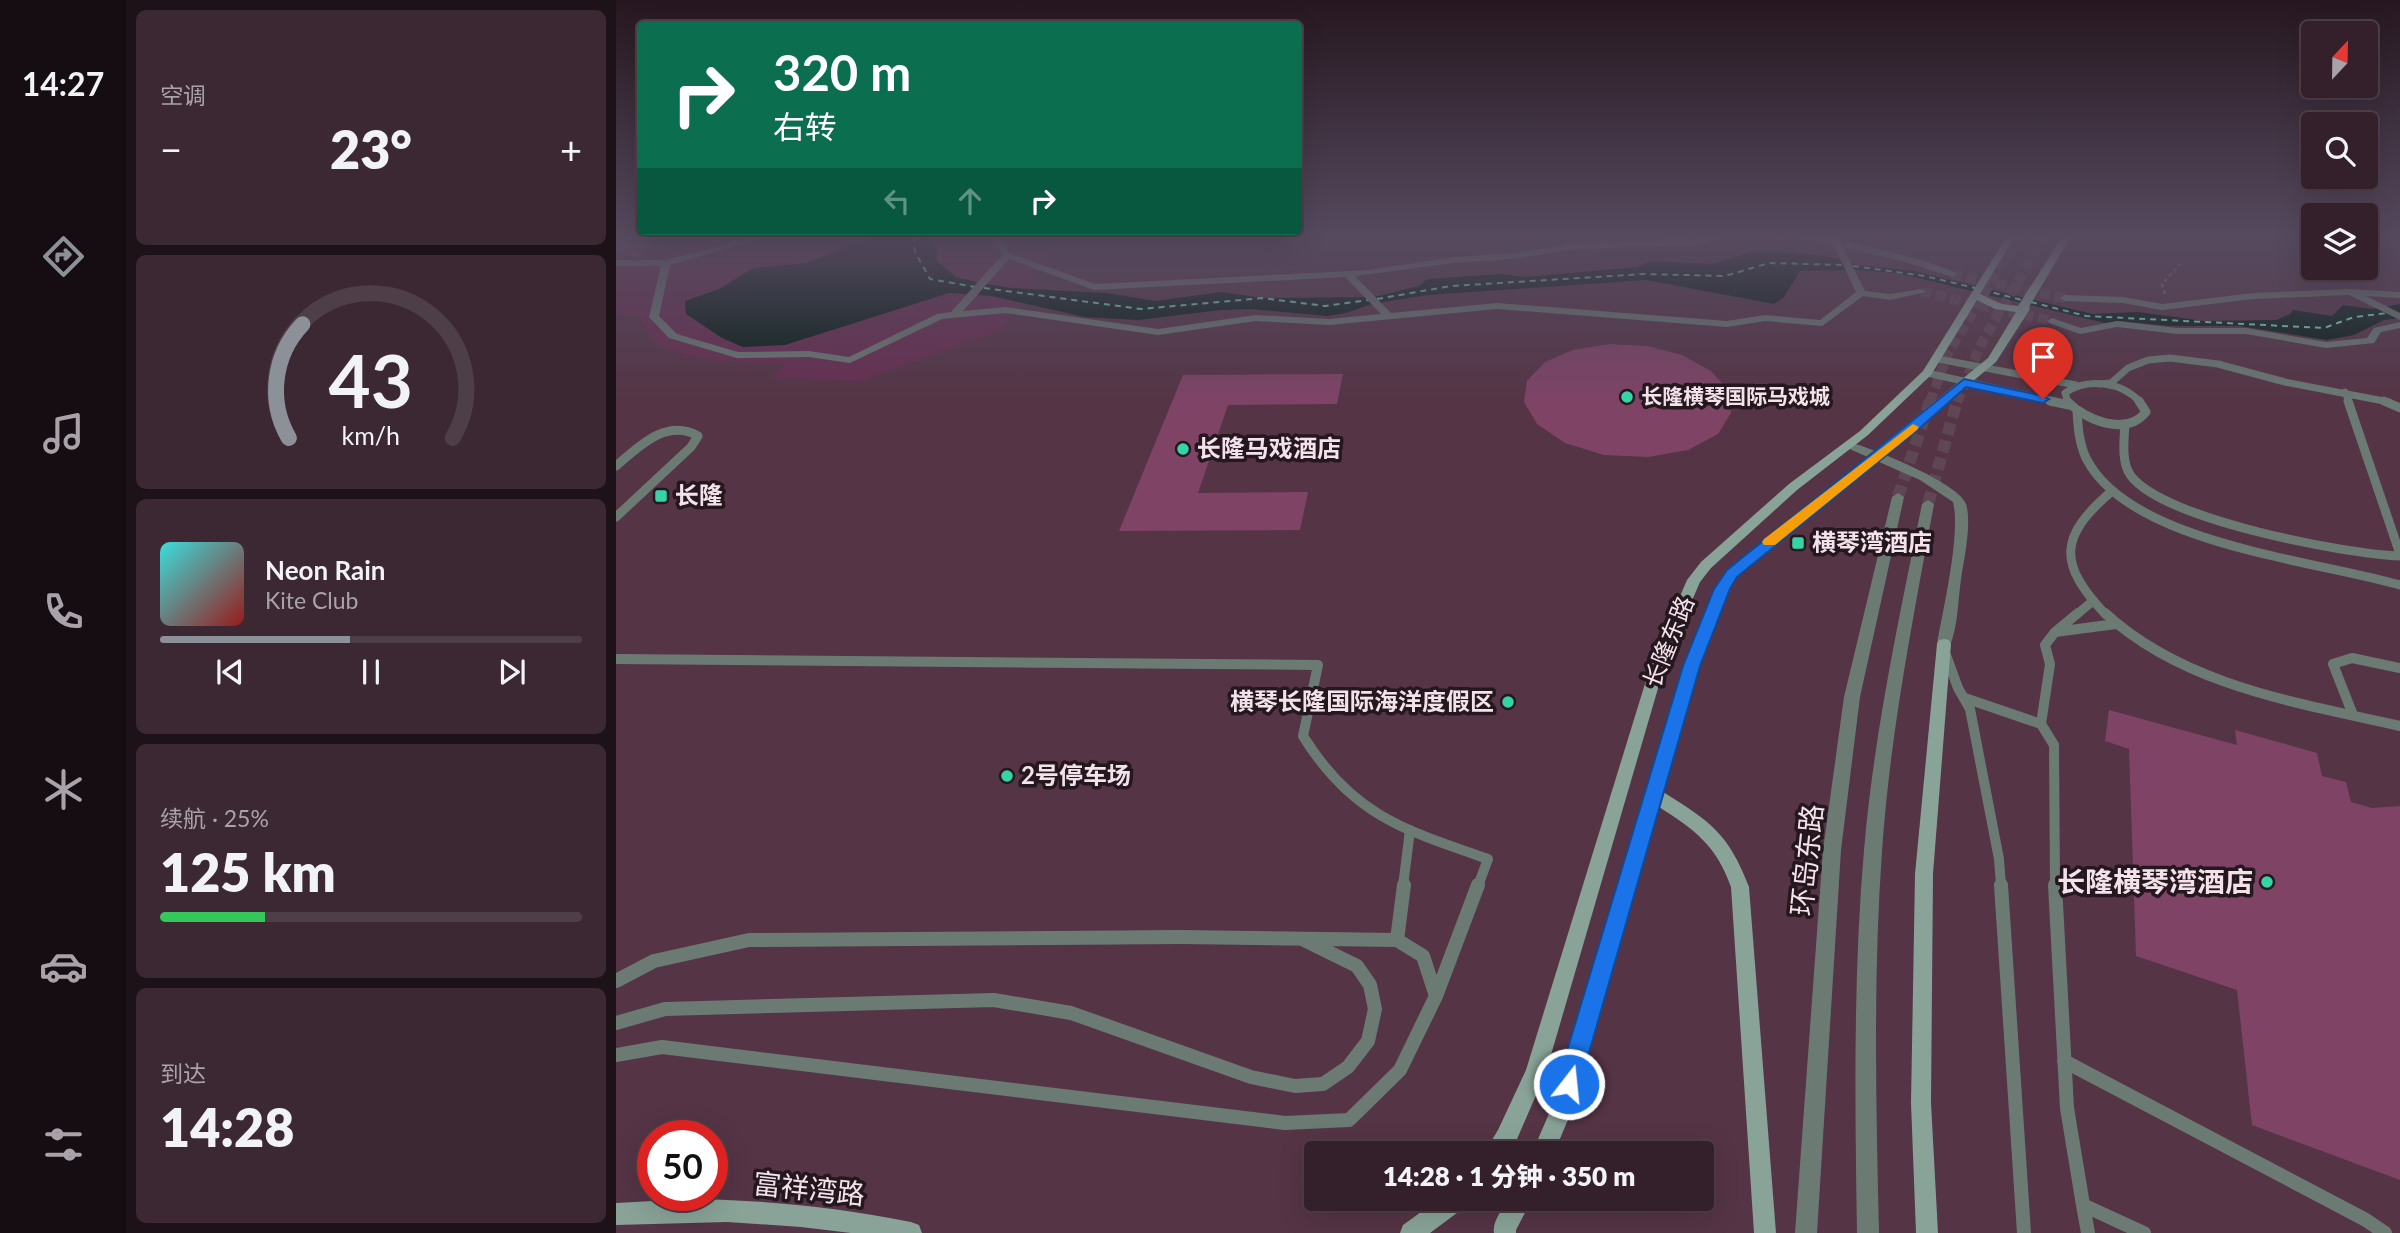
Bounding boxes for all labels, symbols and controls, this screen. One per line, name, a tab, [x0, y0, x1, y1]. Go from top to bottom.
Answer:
north arrow	[2301, 21, 2378, 98]
map controls	[2301, 21, 2378, 280]
text: 320 m	[773, 43, 911, 101]
icon: right	[658, 49, 749, 140]
text: 14:27	[22, 64, 104, 103]
text: 空调	[160, 81, 206, 109]
text: 右转	[773, 107, 837, 146]
button: search	[2301, 112, 2378, 189]
text: 23°	[330, 118, 412, 180]
text: −	[160, 126, 182, 172]
text: +	[560, 126, 582, 172]
icon: left	[878, 182, 916, 220]
icon: ahead	[951, 182, 989, 220]
icon: right	[1024, 182, 1062, 220]
button: layers	[2301, 203, 2378, 280]
icon: directions	[39, 232, 88, 281]
pin	[2013, 327, 2073, 399]
text: 43	[329, 336, 413, 424]
icon: arrive	[2024, 338, 2062, 376]
place label: 长隆横琴国际马戏城	[1641, 383, 1830, 408]
marker: 长隆横琴国际马戏城	[1619, 389, 1635, 405]
icon: music	[39, 409, 88, 458]
text: km/h	[342, 420, 400, 450]
place label: 长隆马戏酒店	[1197, 433, 1341, 462]
marker: 长隆马戏酒店	[1175, 441, 1191, 457]
place label: 长隆	[675, 480, 723, 509]
marker: 长隆	[653, 488, 669, 504]
place label: 横琴湾酒店	[1812, 527, 1932, 556]
marker: 横琴湾酒店	[1790, 535, 1806, 551]
text: Neon Rain	[265, 554, 385, 586]
text: Kite Club	[265, 586, 358, 614]
icon: phone	[39, 587, 88, 636]
street label: 长隆东路	[1636, 592, 1699, 691]
icon: previous	[211, 653, 249, 691]
icon: pause	[352, 653, 390, 691]
icon: next	[493, 653, 531, 691]
place label: 横琴长隆国际海洋度假区	[1230, 686, 1494, 715]
marker: 横琴长隆国际海洋度假区	[1500, 694, 1516, 710]
place label: 2号停车场	[1021, 760, 1131, 789]
icon: climate	[39, 765, 88, 814]
marker: 2号停车场	[999, 768, 1015, 784]
street label: 环岛东路	[1783, 802, 1829, 917]
text: 续航 · 25%	[160, 804, 269, 832]
text: 125 km	[160, 841, 336, 903]
place label: 长隆横琴湾酒店	[2057, 864, 2253, 898]
marker: 长隆横琴湾酒店	[2259, 874, 2275, 890]
icon: car	[39, 942, 88, 991]
position arrow	[1532, 1047, 1606, 1121]
text: 到达	[160, 1059, 206, 1087]
text: 14:28	[160, 1096, 294, 1158]
icon: filters	[39, 1120, 88, 1169]
speed limit sign: 50	[637, 1120, 728, 1211]
text: 14:28 · 1 分钟 · 350 m	[1383, 1160, 1635, 1192]
street label: 富祥湾路	[752, 1165, 867, 1211]

